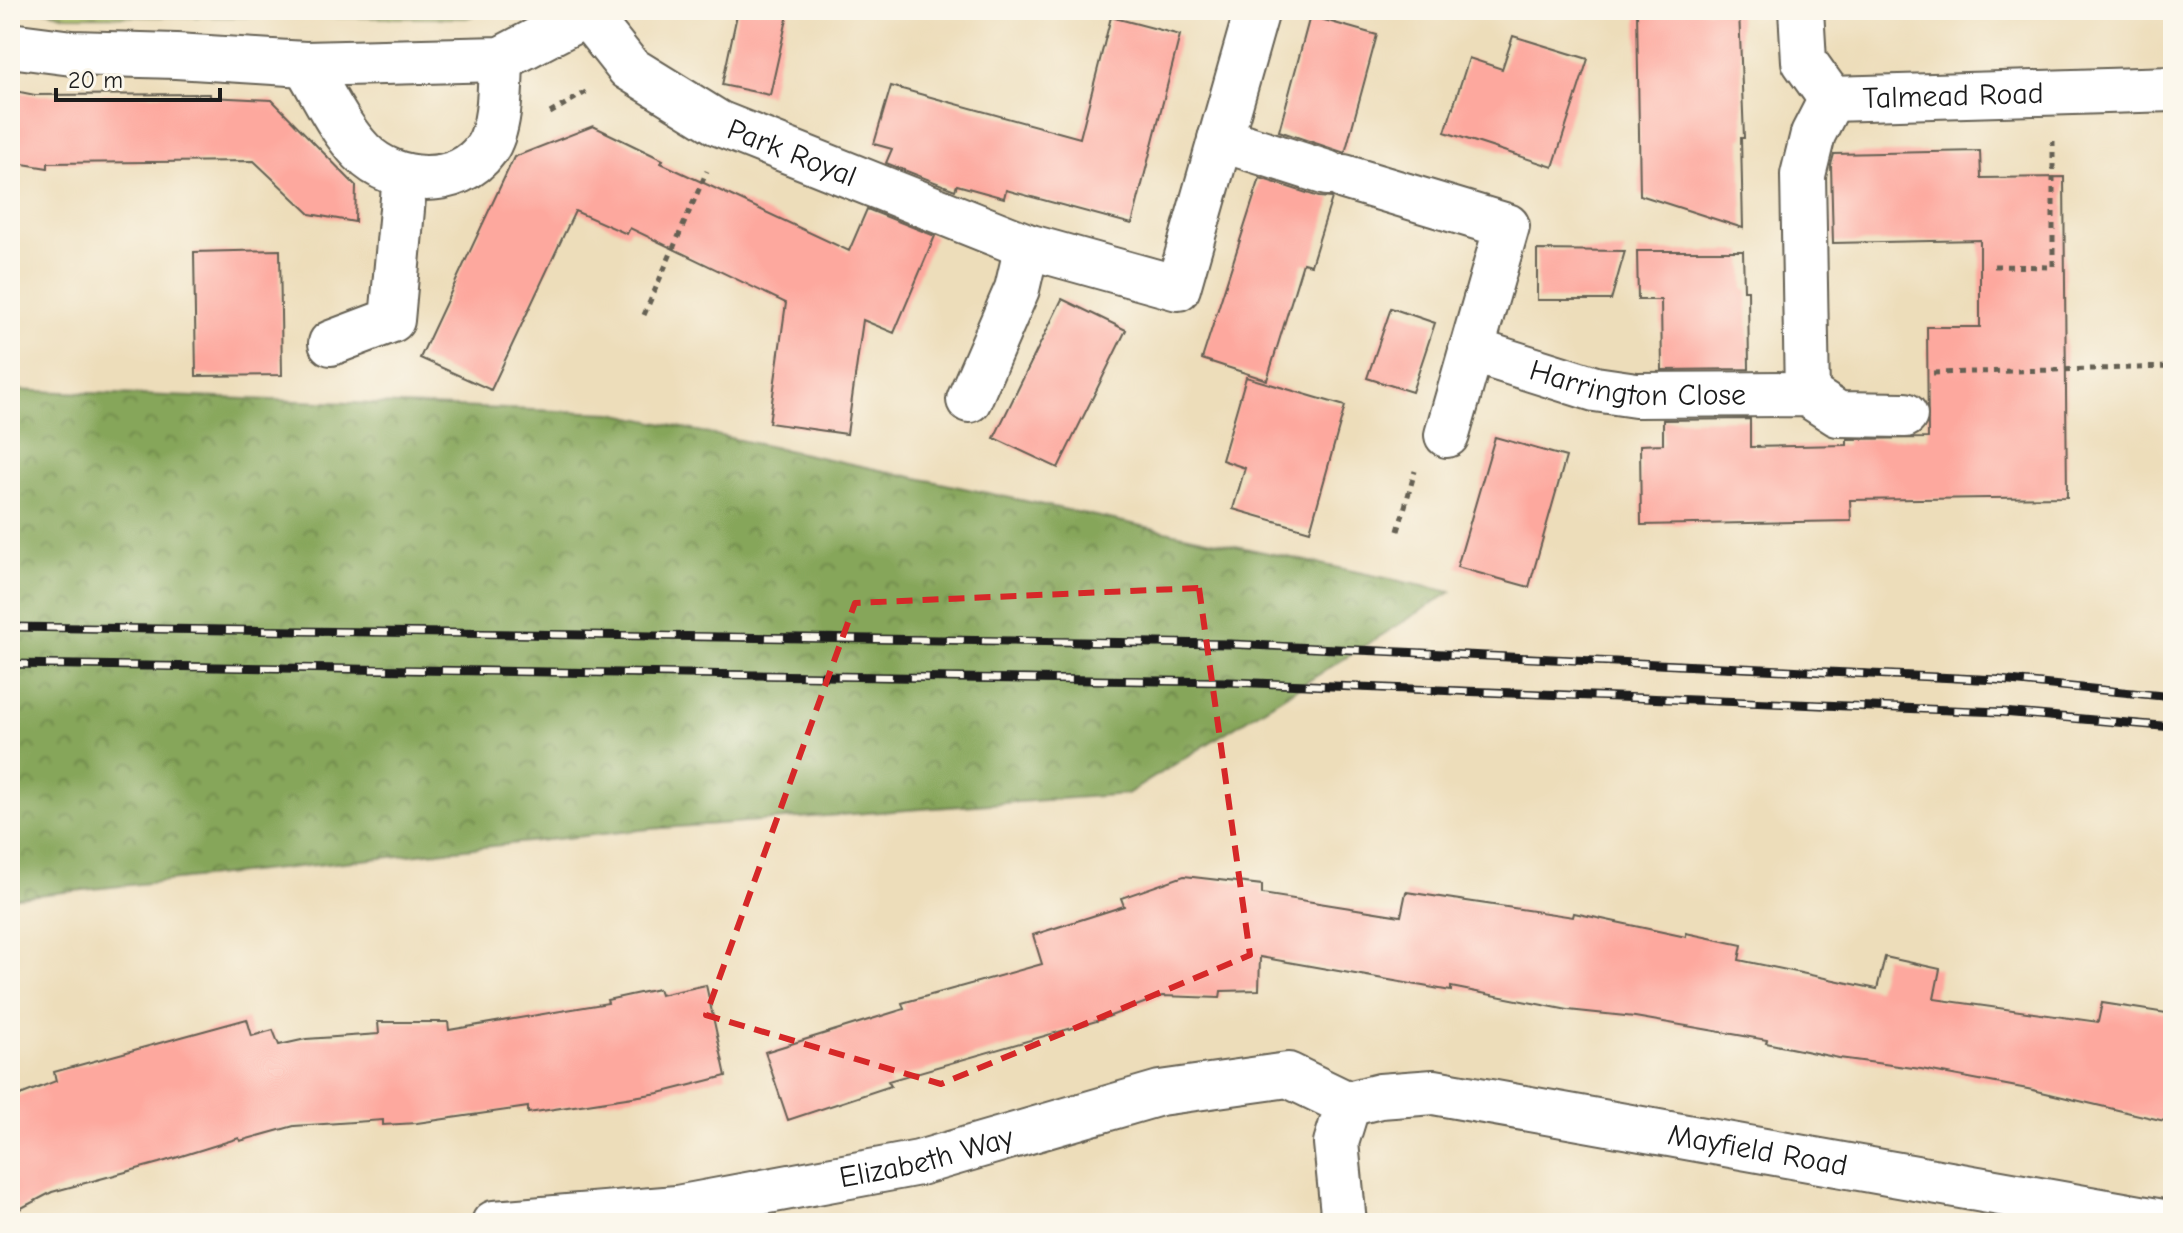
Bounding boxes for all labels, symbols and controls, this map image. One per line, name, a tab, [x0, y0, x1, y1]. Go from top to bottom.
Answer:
scale bar	[56, 52, 220, 102]
text: 20 m	[68, 66, 123, 94]
street label: Talmead Road	[1862, 76, 2044, 116]
street label: Park Royal	[722, 112, 861, 194]
street label: Harrington Close	[1525, 353, 1746, 413]
street label: Mayfield Road	[1665, 1117, 1850, 1183]
street label: Elizabeth Way	[836, 1119, 1018, 1195]

